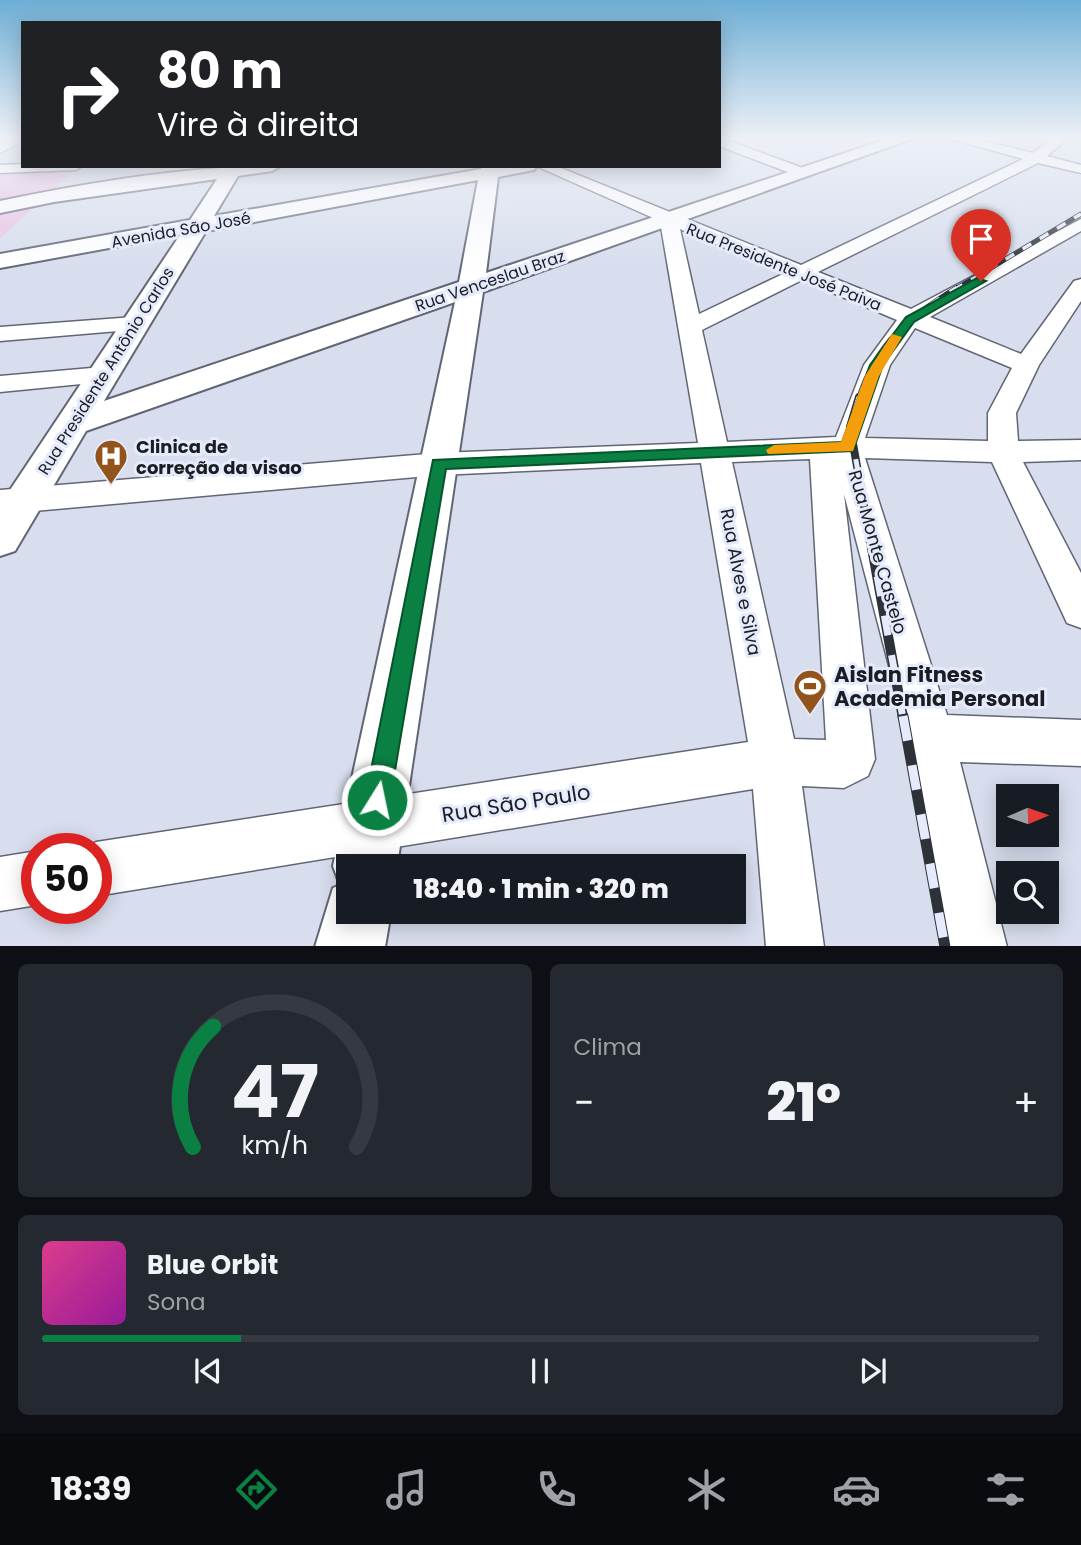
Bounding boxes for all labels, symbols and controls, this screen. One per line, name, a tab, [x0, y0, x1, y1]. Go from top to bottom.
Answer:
text: 80 m	[157, 37, 283, 105]
icon: right	[42, 49, 133, 140]
text: Vire à direita	[157, 102, 359, 147]
street label: Avenida São José	[109, 206, 253, 254]
pin	[951, 209, 1011, 281]
street label: Rua Presidente José Paiva	[683, 217, 885, 317]
icon: arrive	[962, 220, 1000, 258]
street label: Rua Venceslau Braz	[412, 245, 568, 317]
street label: Rua Presidente Antônio Carlos	[32, 263, 180, 479]
place label: Clinica de correção da visao	[136, 434, 302, 480]
hospital icon: Clinica de correção da visao	[92, 437, 130, 486]
street label: Rua Monte Castelo	[843, 467, 913, 637]
street label: Rua Alves e Silva	[715, 506, 767, 658]
place label: Aislan Fitness Academia Personal	[834, 660, 1046, 713]
sports icon: Aislan Fitness Academia Personal	[791, 667, 829, 716]
position arrow	[340, 763, 414, 837]
street label: Rua São Paulo	[440, 777, 592, 829]
north arrow	[996, 784, 1059, 847]
map controls	[996, 784, 1059, 924]
speed limit sign: 50	[21, 833, 112, 924]
button: search	[996, 861, 1059, 924]
text: 18:40 · 1 min · 320 m	[413, 871, 669, 907]
text: Clima	[574, 1031, 642, 1063]
text: 47	[231, 1041, 319, 1142]
text: 21°	[766, 1066, 841, 1139]
text: −	[574, 1076, 594, 1129]
text: +	[1013, 1076, 1039, 1129]
text: km/h	[241, 1127, 308, 1162]
text: Blue Orbit	[147, 1247, 278, 1283]
text: Sona	[147, 1286, 206, 1318]
icon: previous	[189, 1352, 227, 1390]
icon: pause	[521, 1352, 559, 1390]
icon: next	[854, 1352, 892, 1390]
icon: directions	[232, 1465, 281, 1514]
icon: music	[382, 1465, 431, 1514]
icon: phone	[532, 1465, 581, 1514]
icon: climate	[682, 1465, 731, 1514]
icon: car	[832, 1465, 881, 1514]
icon: filters	[981, 1465, 1030, 1514]
text: 18:39	[50, 1466, 131, 1511]

